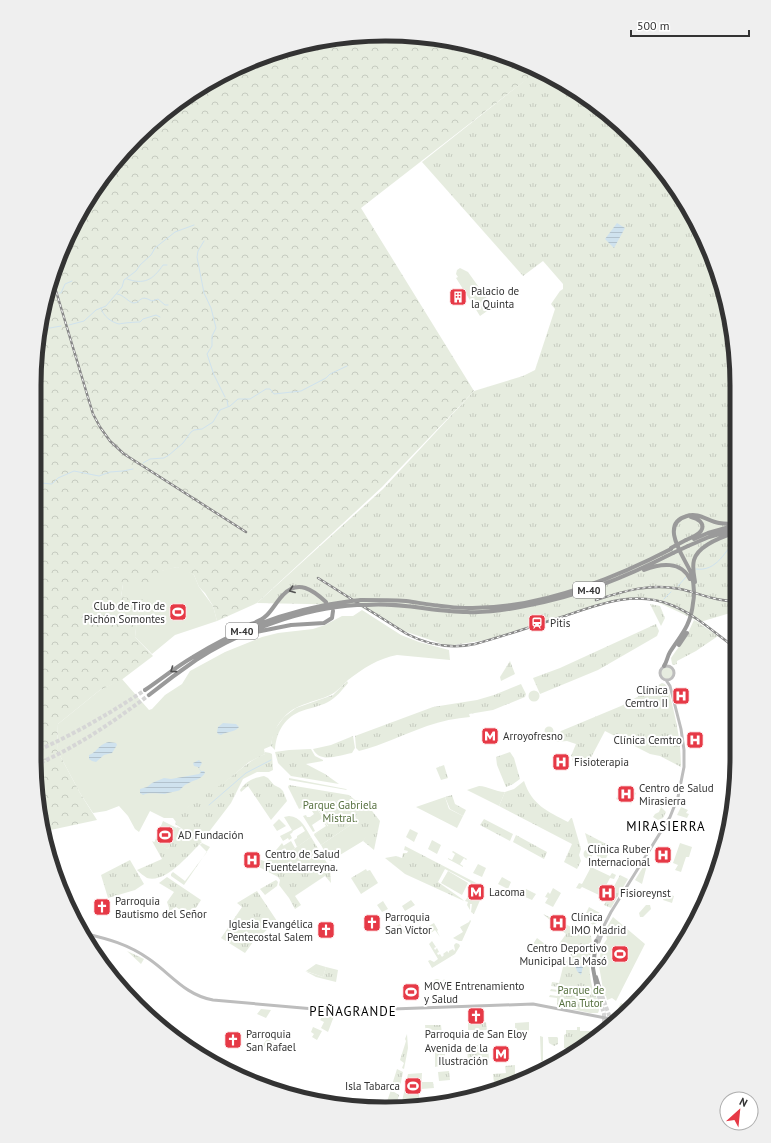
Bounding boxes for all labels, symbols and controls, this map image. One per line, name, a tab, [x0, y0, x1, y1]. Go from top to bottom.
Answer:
scale bar	[631, 12, 749, 38]
text: 500 m	[637, 18, 670, 33]
place label: Palacio de la Quinta	[471, 284, 520, 311]
building icon: Palacio de la Quinta	[448, 287, 468, 307]
road number: M-40	[573, 582, 605, 598]
one-way arrow	[289, 585, 296, 593]
place label: Club de Tiro de Pichón Somontes	[84, 599, 165, 626]
sports icon: Club de Tiro de Pichón Somontes	[168, 602, 188, 622]
station icon: Pitis	[527, 613, 547, 633]
place label: Pitis	[550, 616, 571, 630]
road number: M-40	[226, 623, 258, 639]
one-way arrow	[170, 665, 177, 673]
place label: Clínica Cemtro II	[625, 683, 668, 710]
hospital icon: Clínica Cemtro II	[671, 686, 691, 706]
metro station icon: Arroyofresno	[480, 726, 500, 746]
place label: Arroyofresno	[503, 729, 563, 743]
hospital icon: Clínica Cemtro	[685, 730, 705, 750]
place label: Clínica Cemtro	[613, 733, 682, 747]
hospital icon: Fisioterapia	[551, 752, 571, 772]
place label: Fisioterapia	[574, 755, 629, 769]
place label: Centro de Salud Mirasierra	[639, 781, 714, 808]
hospital icon: Centro de Salud Mirasierra	[616, 784, 636, 804]
park label: Parque Gabriela Mistral.	[303, 798, 377, 825]
district label: MIRASIERRA	[626, 818, 706, 835]
sports icon: AD Fundación	[155, 825, 175, 845]
place label: AD Fundación	[178, 828, 243, 842]
place label: Clínica Ruber Internacional	[588, 842, 651, 869]
hospital icon: Clínica Ruber Internacional	[653, 845, 673, 865]
place label: Centro de Salud Fuentelarreyna.	[265, 847, 340, 874]
hospital icon: Centro de Salud Fuentelarreyna.	[242, 850, 262, 870]
metro station icon: Lacoma	[466, 882, 486, 902]
hospital icon: Fisioreynst	[597, 883, 617, 903]
place label: Lacoma	[489, 885, 525, 899]
place label: Fisioreynst	[620, 886, 671, 900]
place label: Parroquia Bautismo del Señor	[115, 894, 207, 921]
church icon: Parroquia Bautismo del Señor	[92, 897, 112, 917]
place label: Parroquia San Víctor	[385, 910, 432, 937]
place label: Clínica IMO Madrid	[571, 910, 626, 937]
church icon: Parroquia San Víctor	[362, 913, 382, 933]
hospital icon: Clínica IMO Madrid	[548, 913, 568, 933]
place label: Iglesia Evangélica Pentecostal Salem	[227, 917, 313, 944]
church icon: Iglesia Evangélica Pentecostal Salem	[316, 920, 336, 940]
place label: Centro Deportivo Municipal La Masó	[519, 941, 607, 968]
sports icon: Centro Deportivo Municipal La Masó	[610, 944, 630, 964]
place label: MOVE Entrenamiento y Salud	[424, 979, 525, 1006]
sports icon: MOVE Entrenamiento y Salud	[401, 982, 421, 1002]
park label: Parque de Ana Tutor	[558, 983, 605, 1010]
district label: PEÑAGRANDE	[309, 1003, 397, 1020]
church icon: Parroquia de San Eloy	[466, 1006, 486, 1026]
place label: Parroquia San Rafael	[246, 1027, 297, 1054]
place label: Parroquia de San Eloy	[425, 1027, 528, 1041]
church icon: Parroquia San Rafael	[223, 1030, 243, 1050]
place label: Avenida de la Ilustración	[425, 1041, 488, 1068]
metro station icon: Avenida de la Ilustración	[491, 1044, 511, 1064]
sports icon: Isla Tabarca	[403, 1076, 423, 1096]
place label: Isla Tabarca	[345, 1079, 400, 1093]
north arrow	[719, 1091, 759, 1131]
text: N	[737, 1094, 750, 1110]

